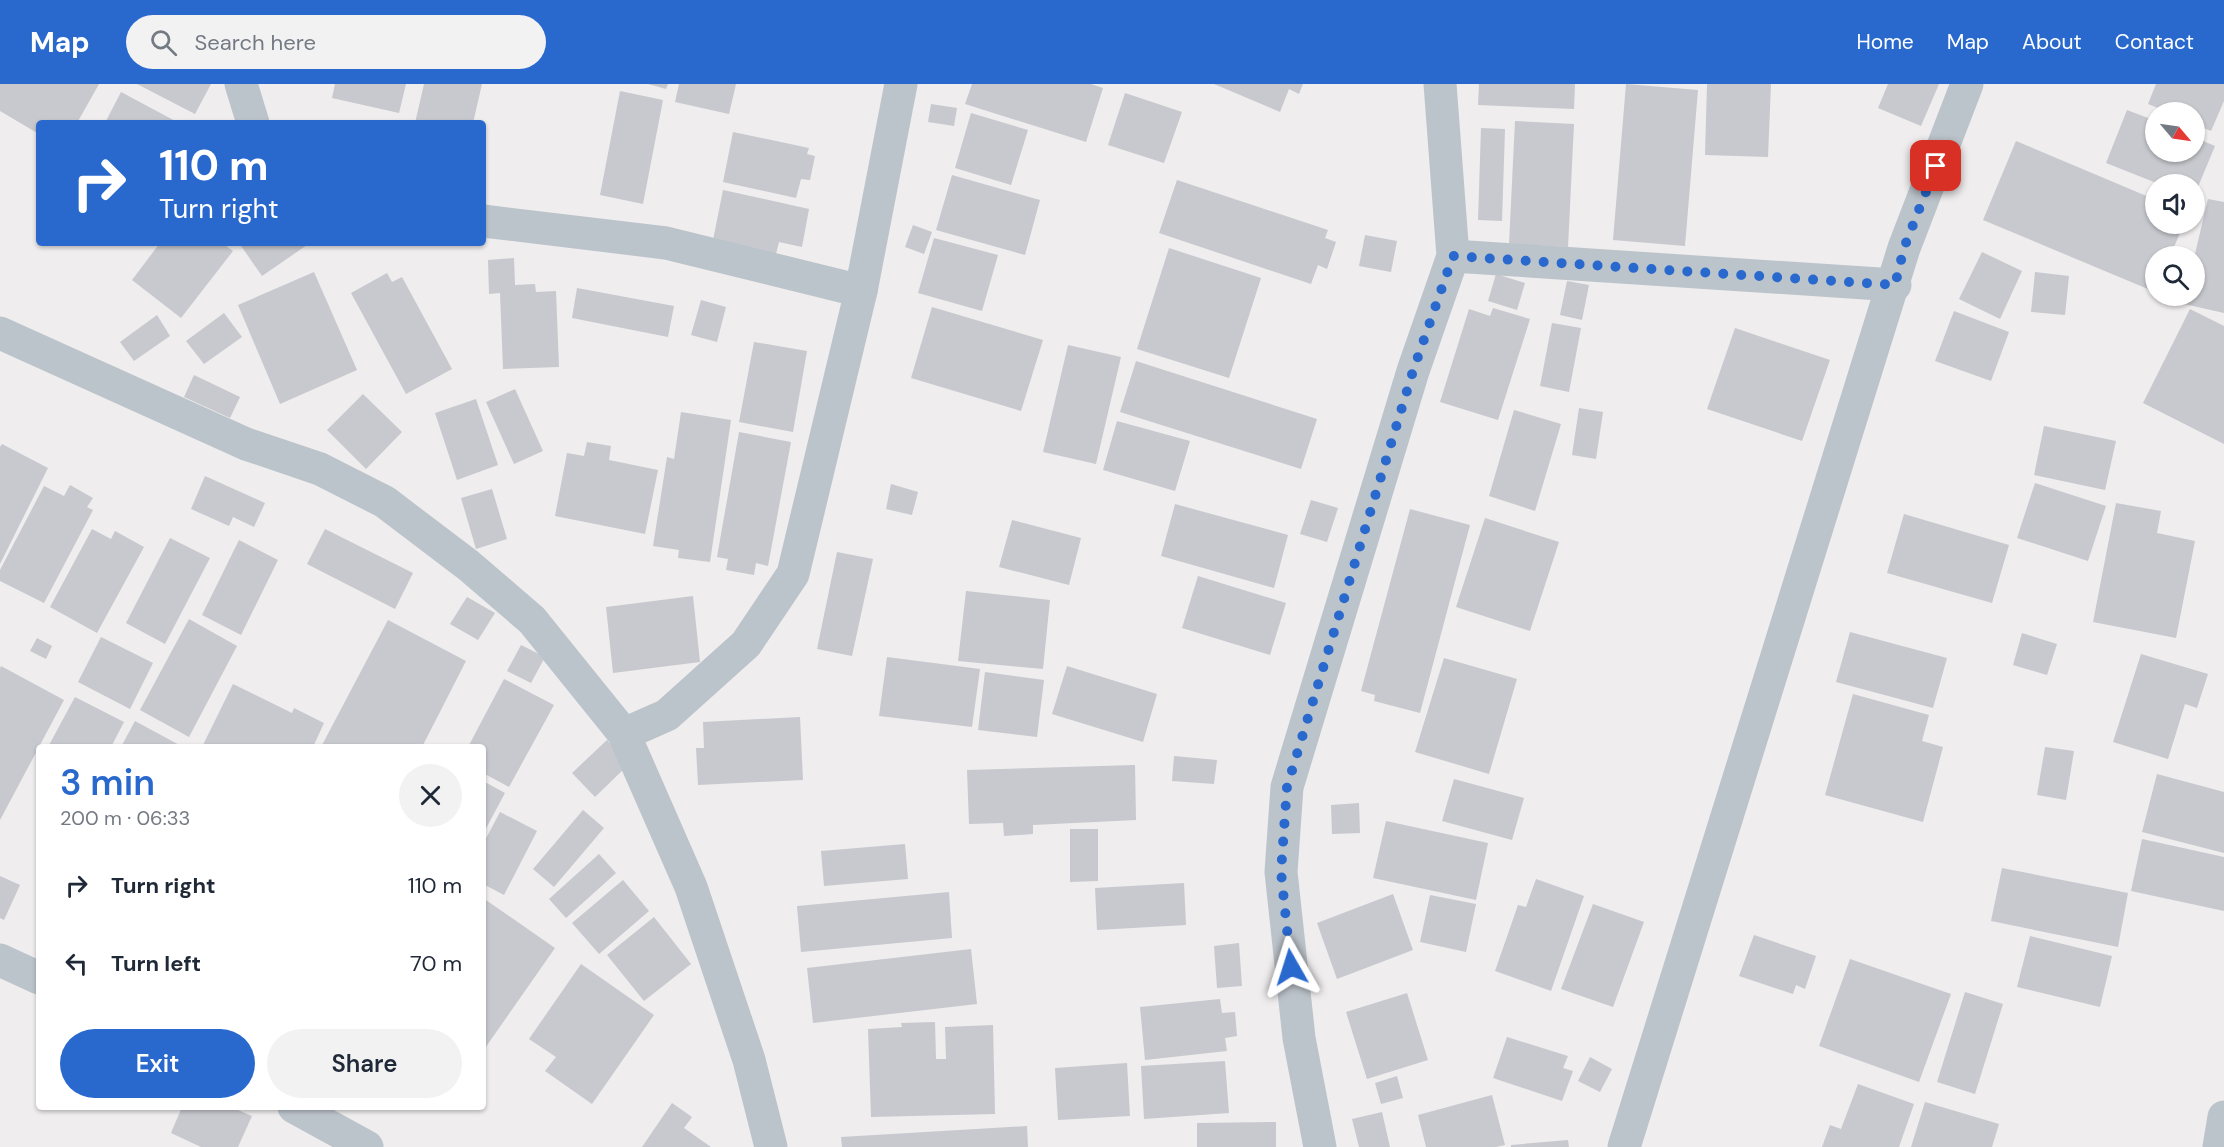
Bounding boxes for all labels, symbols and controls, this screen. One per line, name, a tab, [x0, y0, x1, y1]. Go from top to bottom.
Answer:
search box	[126, 15, 546, 69]
text: Map	[30, 24, 90, 61]
icon: search	[147, 26, 180, 59]
text: Search here	[195, 28, 316, 57]
text: Home	[1856, 28, 1914, 56]
text: Map	[1947, 28, 1989, 56]
text: About	[2022, 28, 2082, 56]
text: Contact	[2115, 28, 2194, 56]
north arrow	[2145, 102, 2205, 162]
map controls	[2145, 102, 2205, 306]
text: 110 m	[159, 138, 269, 193]
pin	[1910, 140, 1961, 191]
icon: right	[60, 144, 138, 222]
icon: arrive	[1919, 149, 1952, 182]
button: sound	[2145, 174, 2205, 234]
text: Turn right	[159, 191, 279, 226]
button: search	[2145, 246, 2205, 306]
text: 3 min	[60, 759, 155, 806]
button: close	[399, 764, 462, 827]
text: 200 m · 06:33	[60, 805, 190, 831]
icon: right	[60, 869, 93, 902]
text: Turn right	[111, 871, 216, 900]
text: 110 m	[408, 871, 462, 900]
position arrow	[1259, 935, 1323, 999]
icon: left	[60, 947, 93, 980]
text: Turn left	[111, 949, 201, 978]
text: 70 m	[410, 949, 462, 978]
button: Exit	[60, 1029, 255, 1098]
button: Share	[267, 1029, 462, 1098]

